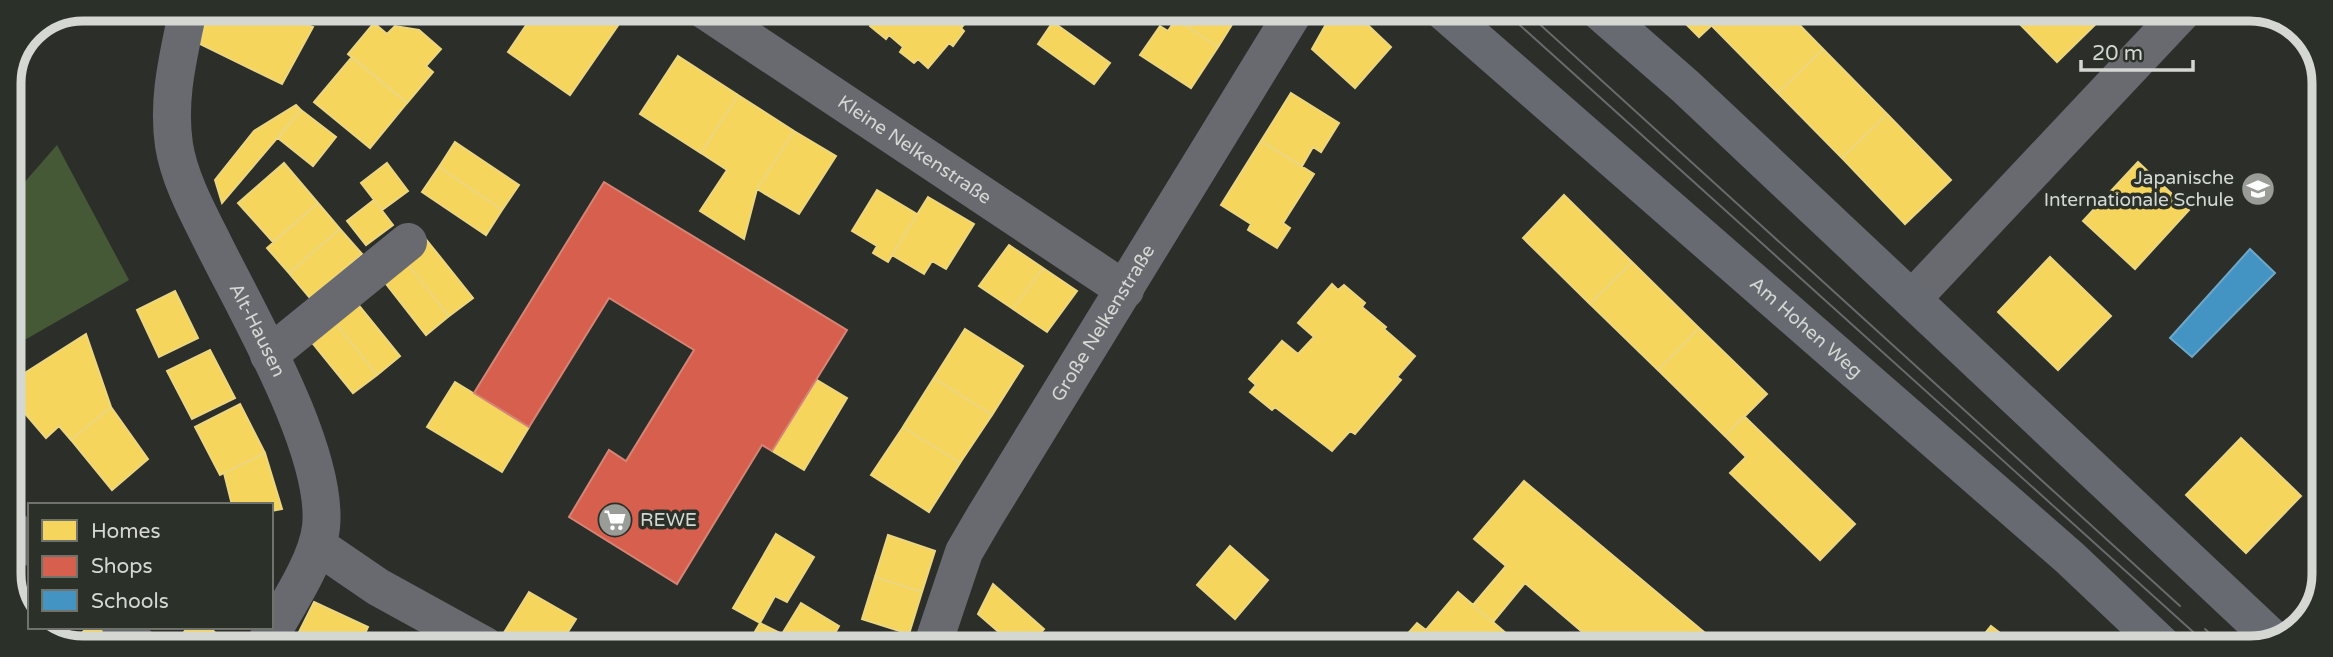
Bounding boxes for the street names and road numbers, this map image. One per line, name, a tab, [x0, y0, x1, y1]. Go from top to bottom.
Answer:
street label: Kleine Nelkenstraße	[833, 91, 995, 209]
street label: Große Nelkenstraße	[1047, 241, 1159, 406]
street label: Am Hohen Weg	[1745, 273, 1867, 383]
street label: Alt-Hausen	[225, 279, 290, 380]

